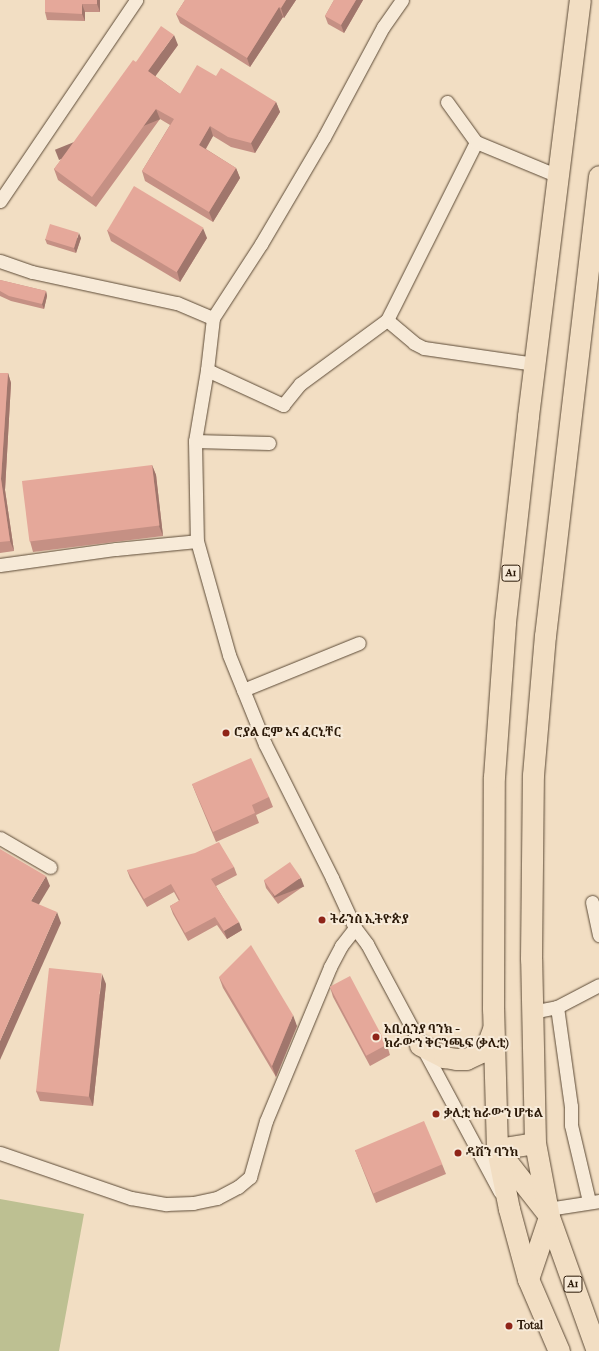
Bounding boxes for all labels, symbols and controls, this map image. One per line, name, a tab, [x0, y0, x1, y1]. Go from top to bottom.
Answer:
road number: A1	[501, 564, 521, 582]
place label: ሮያል ፎም እና ፈርኒቸር	[234, 726, 341, 740]
marker: ሮያል ፎም እና ፈርኒቸር	[221, 728, 231, 738]
place label: ትራንስ ኢትዮጵያ	[330, 913, 409, 927]
marker: ትራንስ ኢትዮጵያ	[317, 915, 327, 925]
place label: አቢሲንያ ባንክ - ክራውን ቅርንጫፍ (ቃሊቲ)	[384, 1023, 509, 1051]
marker: አቢሲንያ ባንክ - ክራውን ቅርንጫፍ (ቃሊቲ)	[371, 1032, 381, 1042]
place label: ቃሊቲ ክራውን ሆቴል	[444, 1107, 543, 1121]
marker: ቃሊቲ ክራውን ሆቴል	[431, 1109, 441, 1119]
place label: ዳሽን ባንክ	[466, 1146, 518, 1160]
marker: ዳሽን ባንክ	[453, 1148, 463, 1158]
road number: A1	[563, 1275, 583, 1293]
place label: Total	[517, 1319, 543, 1333]
marker: Total	[504, 1321, 514, 1331]

